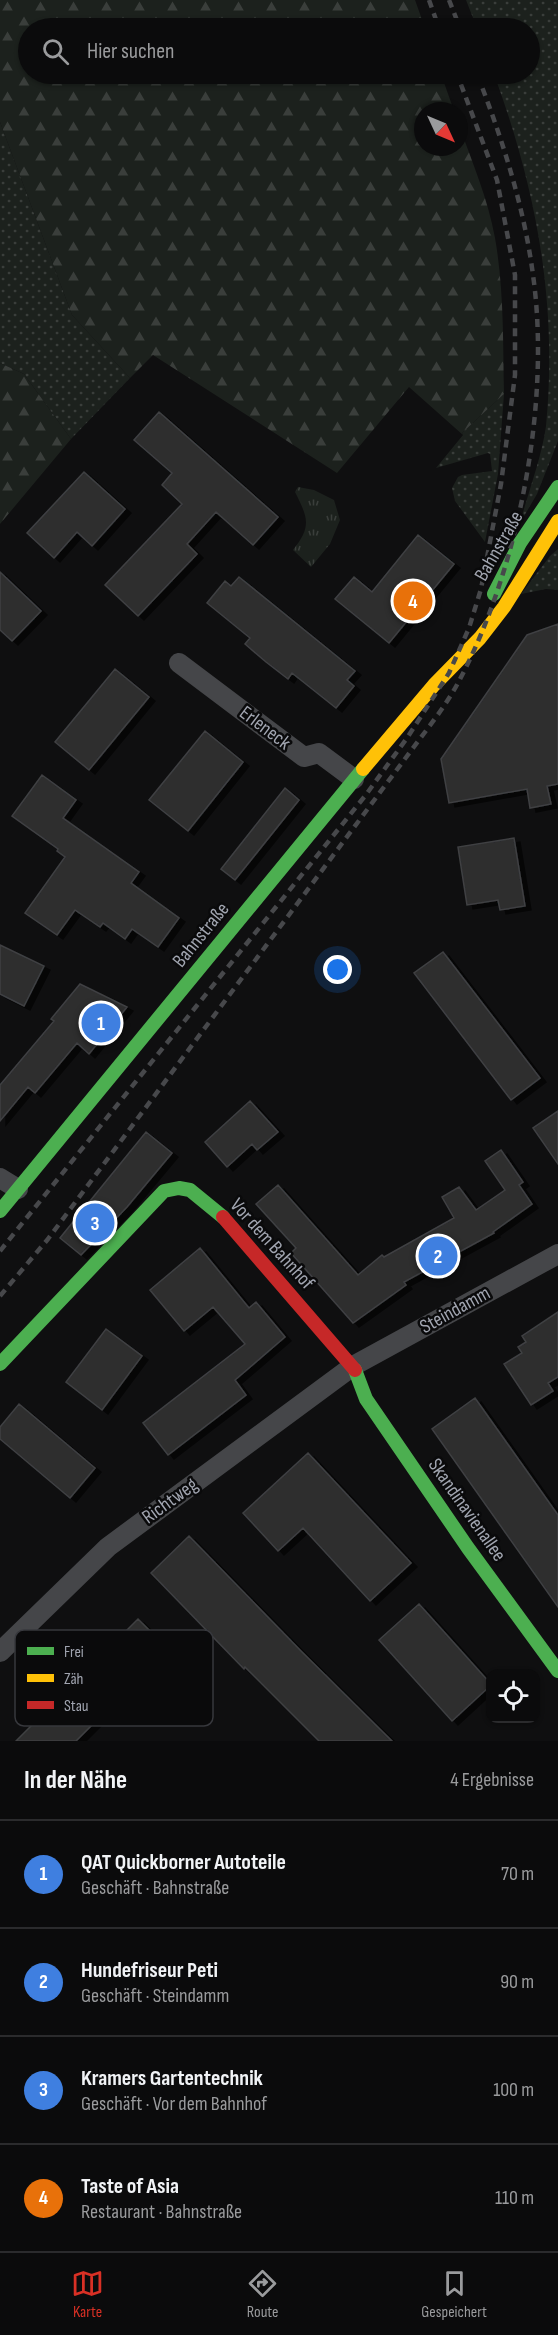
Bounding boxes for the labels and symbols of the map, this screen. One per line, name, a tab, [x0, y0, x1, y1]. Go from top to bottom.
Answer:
north arrow	[414, 102, 468, 156]
street label: Bahnstraße	[469, 507, 529, 585]
pin: 4	[394, 578, 432, 624]
street label: Erleneck	[235, 701, 296, 755]
street label: Bahnstraße	[168, 898, 234, 972]
your location	[323, 955, 352, 984]
pin: 1	[82, 1000, 120, 1046]
street label: Vor dem Bahnhof	[225, 1193, 319, 1295]
pin: 3	[76, 1200, 115, 1246]
pin: 2	[418, 1234, 458, 1278]
street label: Steindamm	[416, 1281, 494, 1339]
street label: Skandinavienallee	[423, 1454, 511, 1566]
street label: Richtweg	[137, 1473, 203, 1529]
legend	[15, 1630, 213, 1726]
text: Frei	[64, 1643, 84, 1662]
text: Zäh	[64, 1670, 83, 1689]
text: Stau	[64, 1697, 89, 1716]

